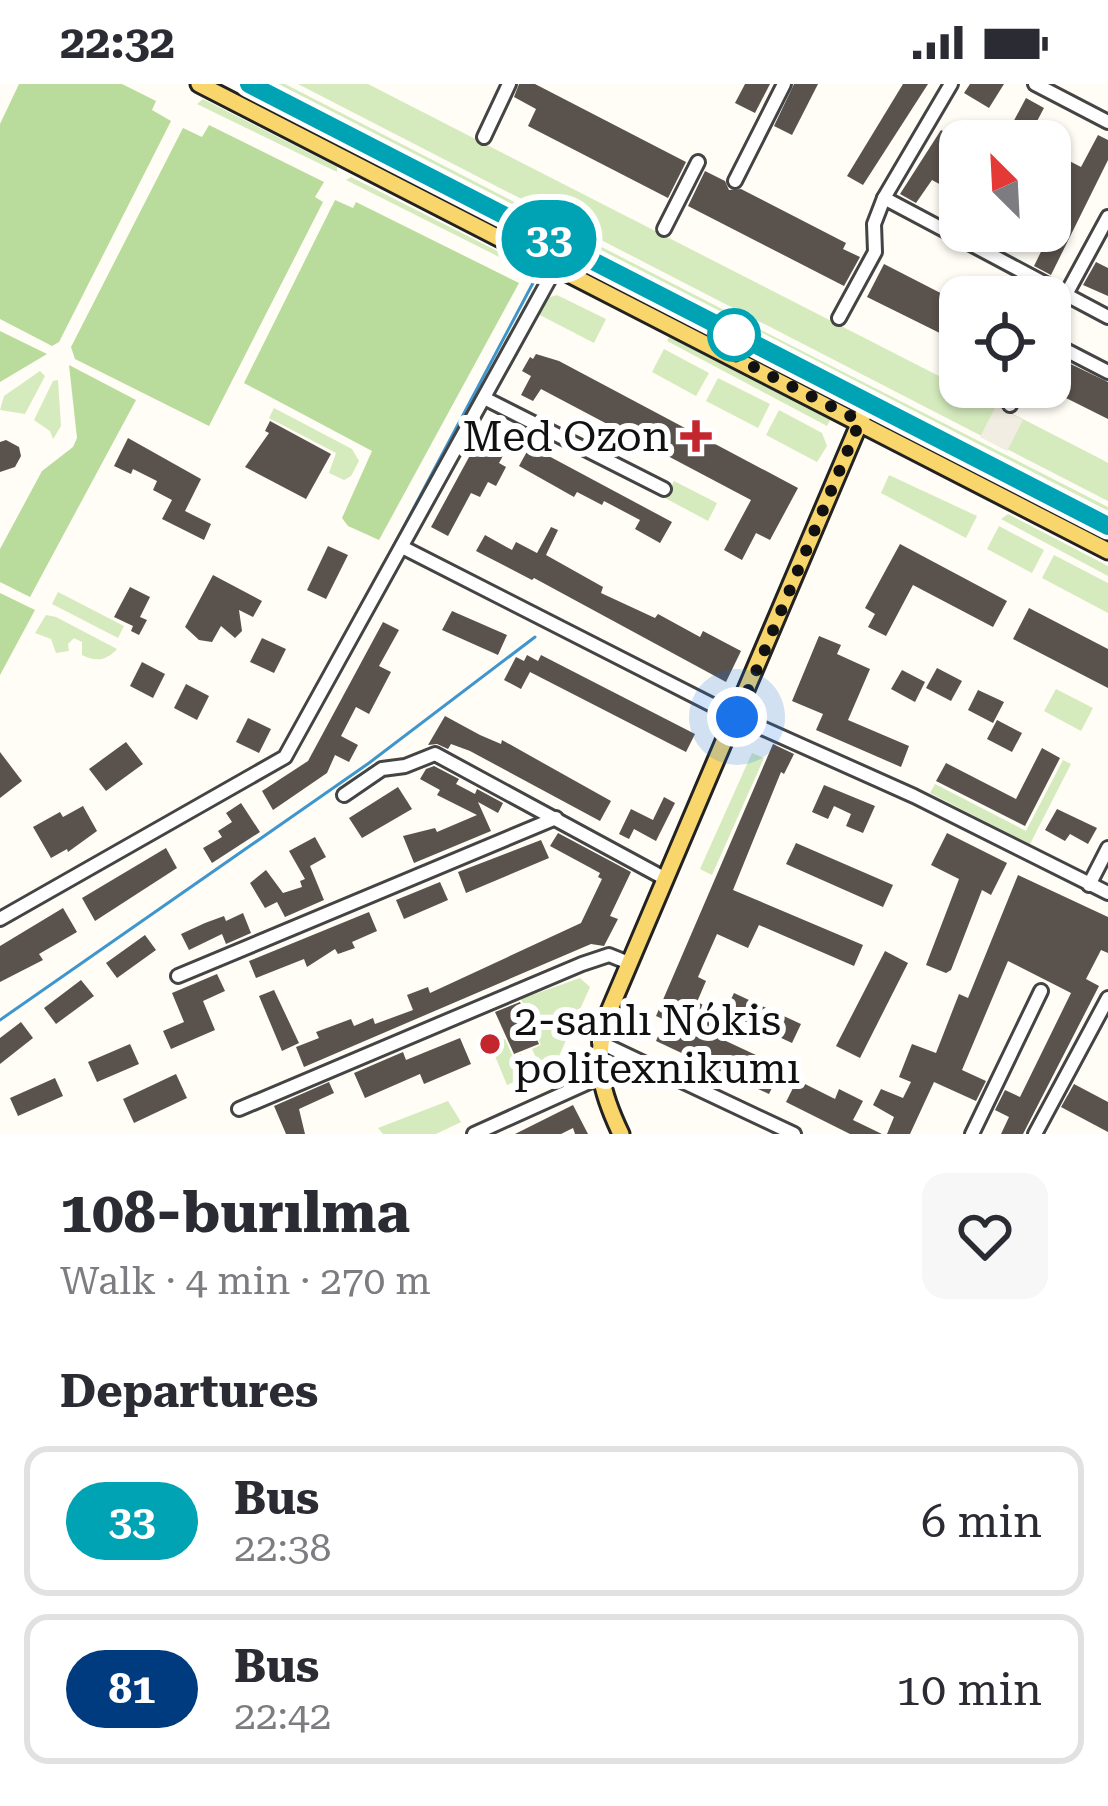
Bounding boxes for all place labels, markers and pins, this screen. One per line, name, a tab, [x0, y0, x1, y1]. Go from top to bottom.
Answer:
unlabelled marker	[709, 310, 759, 360]
place label: Med Ozon	[463, 412, 669, 461]
marker: Med Ozon	[680, 420, 712, 452]
place label: 2-sanlı Nókis politexnikumı	[514, 996, 800, 1093]
marker: 2-sanlı Nókis politexnikumı	[477, 1031, 503, 1057]

